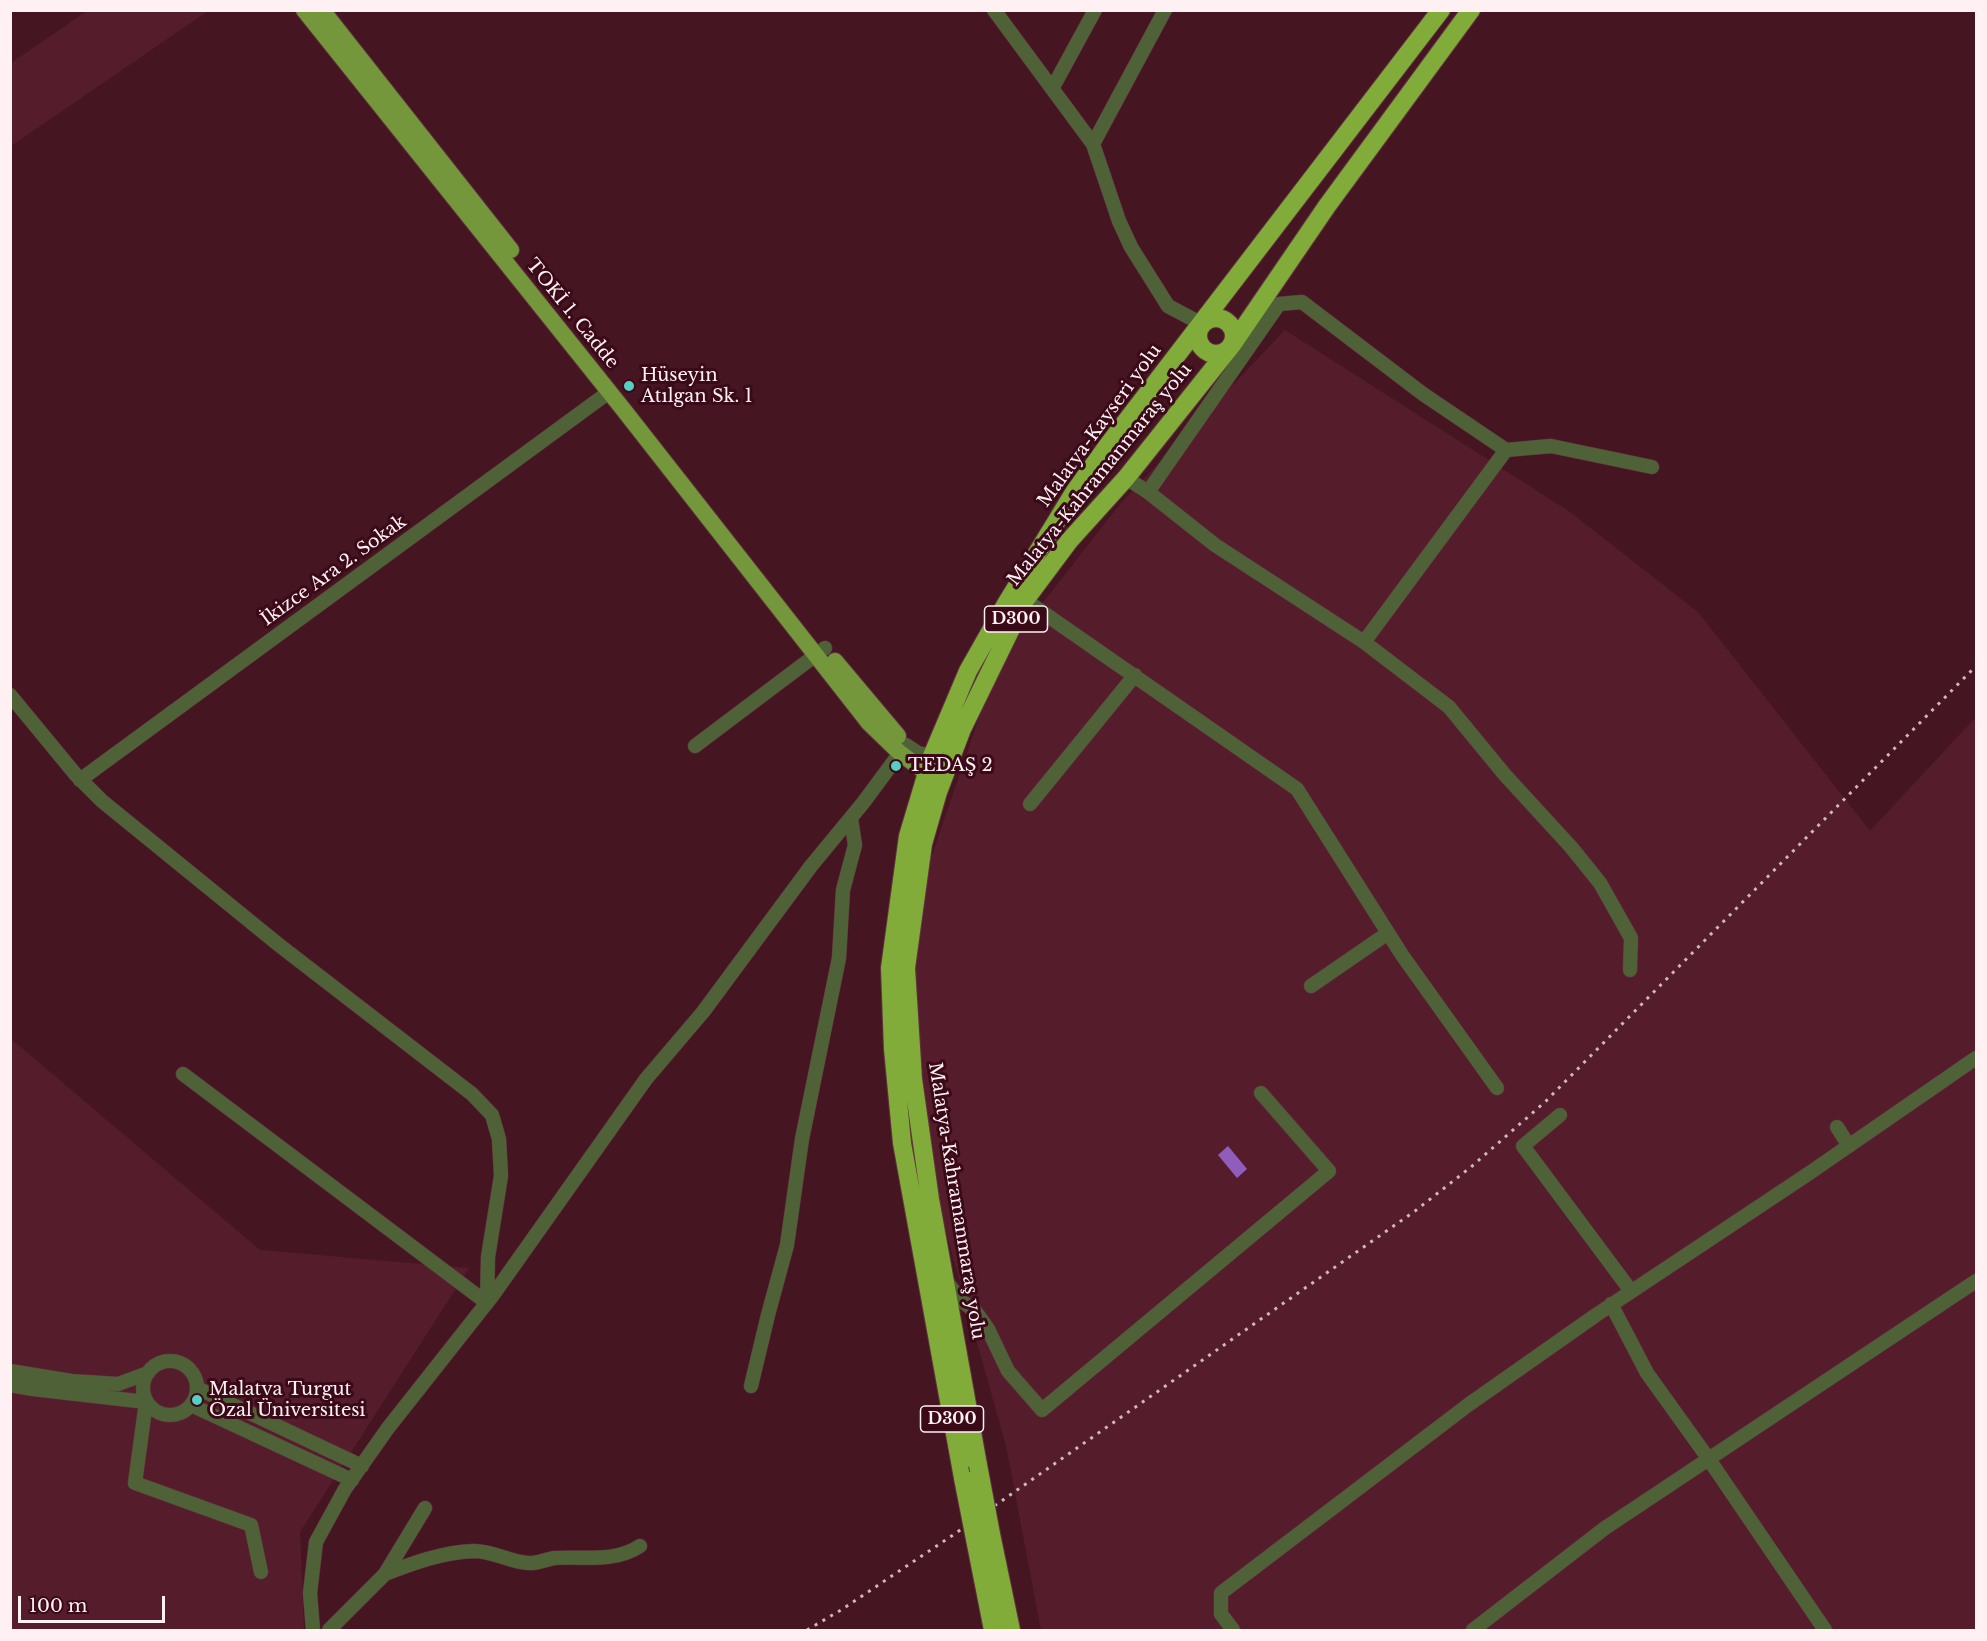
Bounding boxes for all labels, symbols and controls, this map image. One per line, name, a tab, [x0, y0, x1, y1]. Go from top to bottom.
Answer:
street label: TOKİ 1. Cadde	[521, 255, 623, 373]
street label: Malatya-Kayseri yolu	[1034, 340, 1166, 512]
street label: Malatya-Kahramanmaraş yolu	[1003, 359, 1197, 591]
place label: Hüseyin Atılgan Sk. 1	[641, 365, 753, 407]
marker: Hüseyin Atılgan Sk. 1	[622, 379, 636, 393]
street label: İkizce Ara 2. Sokak	[257, 511, 411, 631]
road number: D300	[984, 606, 1048, 632]
place label: TEDAŞ 2	[908, 755, 993, 777]
marker: TEDAŞ 2	[889, 759, 903, 773]
street label: Malatya-Kahramanmaraş yolu	[923, 1061, 989, 1341]
place label: Malatya Turgut Özal Üniversitesi	[209, 1379, 366, 1422]
marker: Malatya Turgut Özal Üniversitesi	[190, 1393, 204, 1407]
road number: D300	[920, 1406, 984, 1432]
scale bar	[21, 1584, 168, 1622]
text: 100 m	[29, 1595, 87, 1617]

